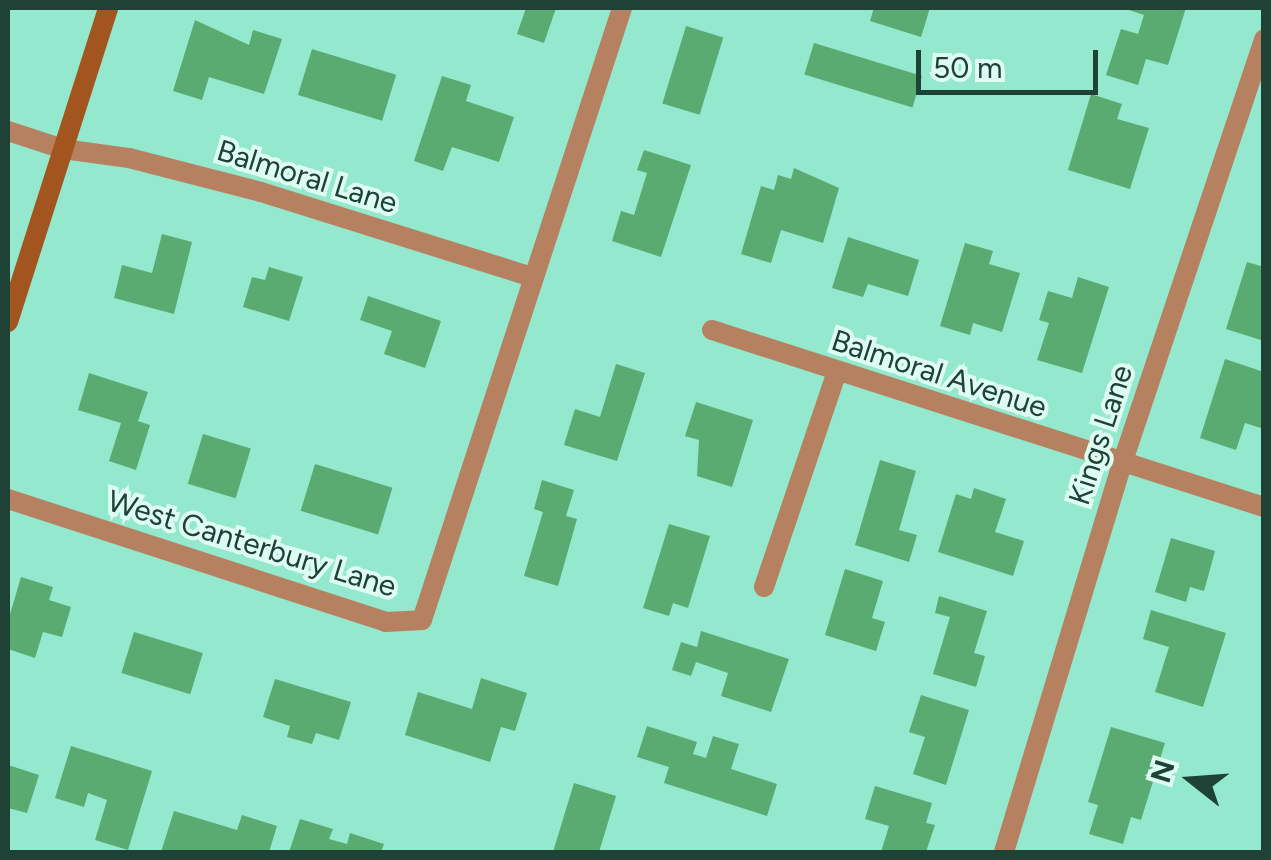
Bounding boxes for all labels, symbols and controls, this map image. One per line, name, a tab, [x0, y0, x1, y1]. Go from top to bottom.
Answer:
scale bar	[921, 30, 1104, 92]
text: 50 m	[933, 49, 1002, 86]
street label: Balmoral Lane	[212, 133, 402, 221]
street label: Balmoral Avenue	[827, 322, 1051, 426]
street label: Kings Lane	[1061, 360, 1141, 510]
street label: West Canterbury Lane	[103, 483, 401, 605]
north arrow	[1141, 730, 1241, 830]
text: N	[1143, 756, 1182, 787]

